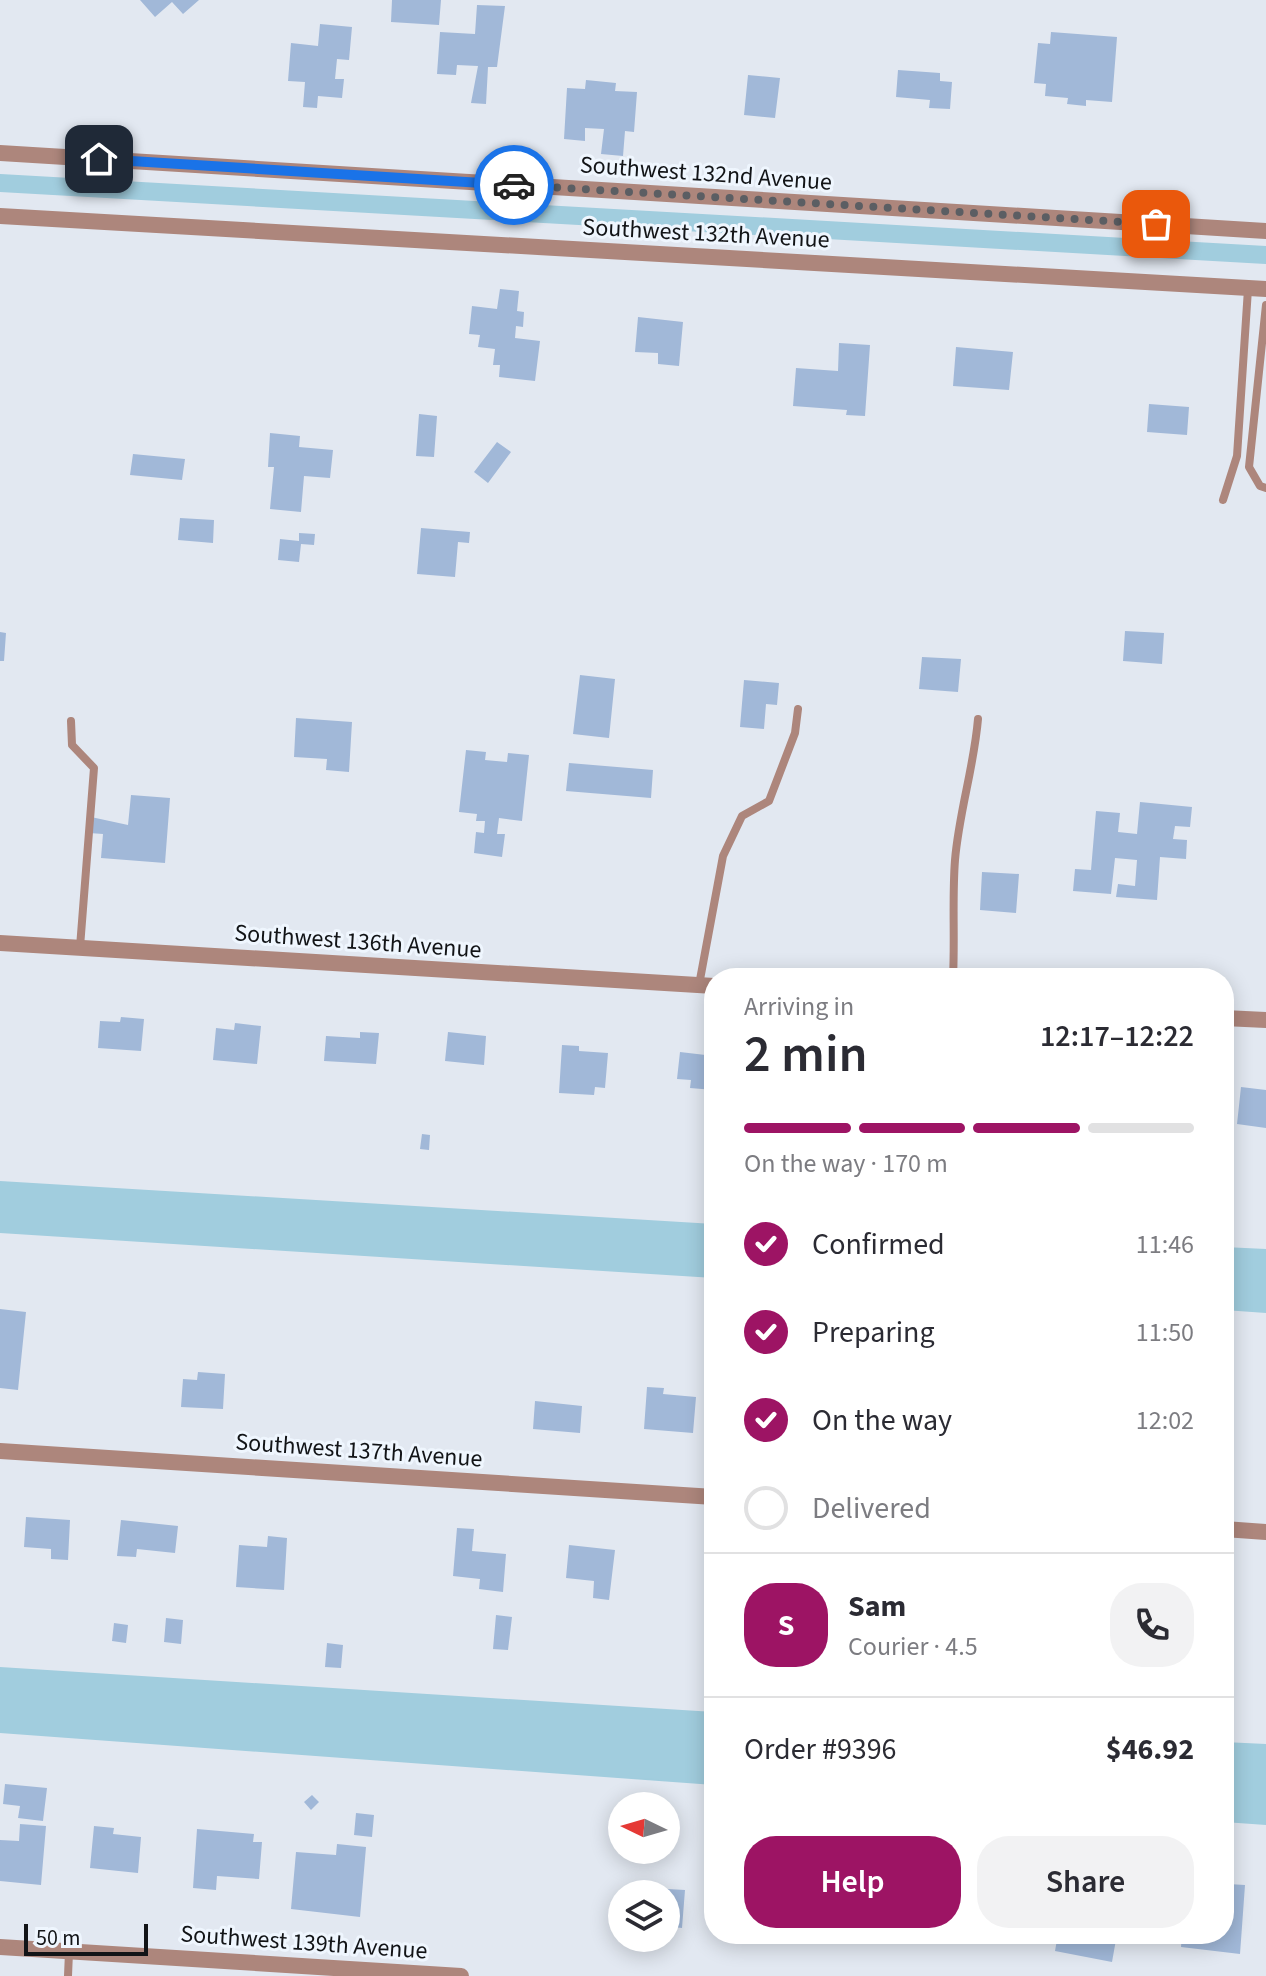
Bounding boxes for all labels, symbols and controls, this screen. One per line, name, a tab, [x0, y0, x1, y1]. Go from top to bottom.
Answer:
pin	[65, 125, 133, 193]
icon: home	[77, 137, 121, 181]
courier	[474, 145, 554, 225]
street label: Southwest 132nd Avenue	[579, 147, 833, 200]
icon: car	[492, 163, 536, 207]
pin	[1122, 190, 1190, 258]
icon: bag	[1134, 202, 1178, 246]
street label: Southwest 132th Avenue	[582, 210, 830, 257]
street label: Southwest 136th Avenue	[233, 915, 483, 968]
text: Arriving in	[744, 988, 854, 1025]
text: 12:17–12:22	[1040, 1015, 1194, 1058]
text: 2 min	[744, 1018, 868, 1092]
text: On the way · 170 m	[744, 1145, 948, 1182]
icon: check	[744, 1222, 788, 1266]
text: Confirmed	[812, 1223, 945, 1266]
text: 11:46	[1136, 1226, 1194, 1263]
icon: check	[744, 1310, 788, 1354]
text: Preparing	[812, 1311, 935, 1354]
text: 11:50	[1136, 1314, 1194, 1351]
icon: check	[744, 1398, 788, 1442]
text: On the way	[812, 1399, 952, 1442]
text: 12:02	[1136, 1402, 1194, 1439]
street label: Southwest 137th Avenue	[234, 1424, 484, 1477]
text: Delivered	[812, 1487, 931, 1530]
button: phone	[1110, 1583, 1194, 1667]
text: Sam	[848, 1585, 906, 1628]
text: S	[778, 1604, 794, 1647]
text: Courier · 4.5	[848, 1628, 978, 1665]
text: Order #9396	[744, 1728, 897, 1771]
text: $46.92	[1106, 1728, 1194, 1771]
north arrow	[608, 1792, 680, 1864]
map controls	[608, 1792, 680, 1952]
button: Help	[744, 1836, 961, 1928]
button: Share	[977, 1836, 1194, 1928]
button: layers	[608, 1880, 680, 1952]
street label: Southwest 139th Avenue	[179, 1916, 429, 1969]
scale bar	[24, 1920, 148, 1956]
text: 50 m	[36, 1922, 81, 1954]

